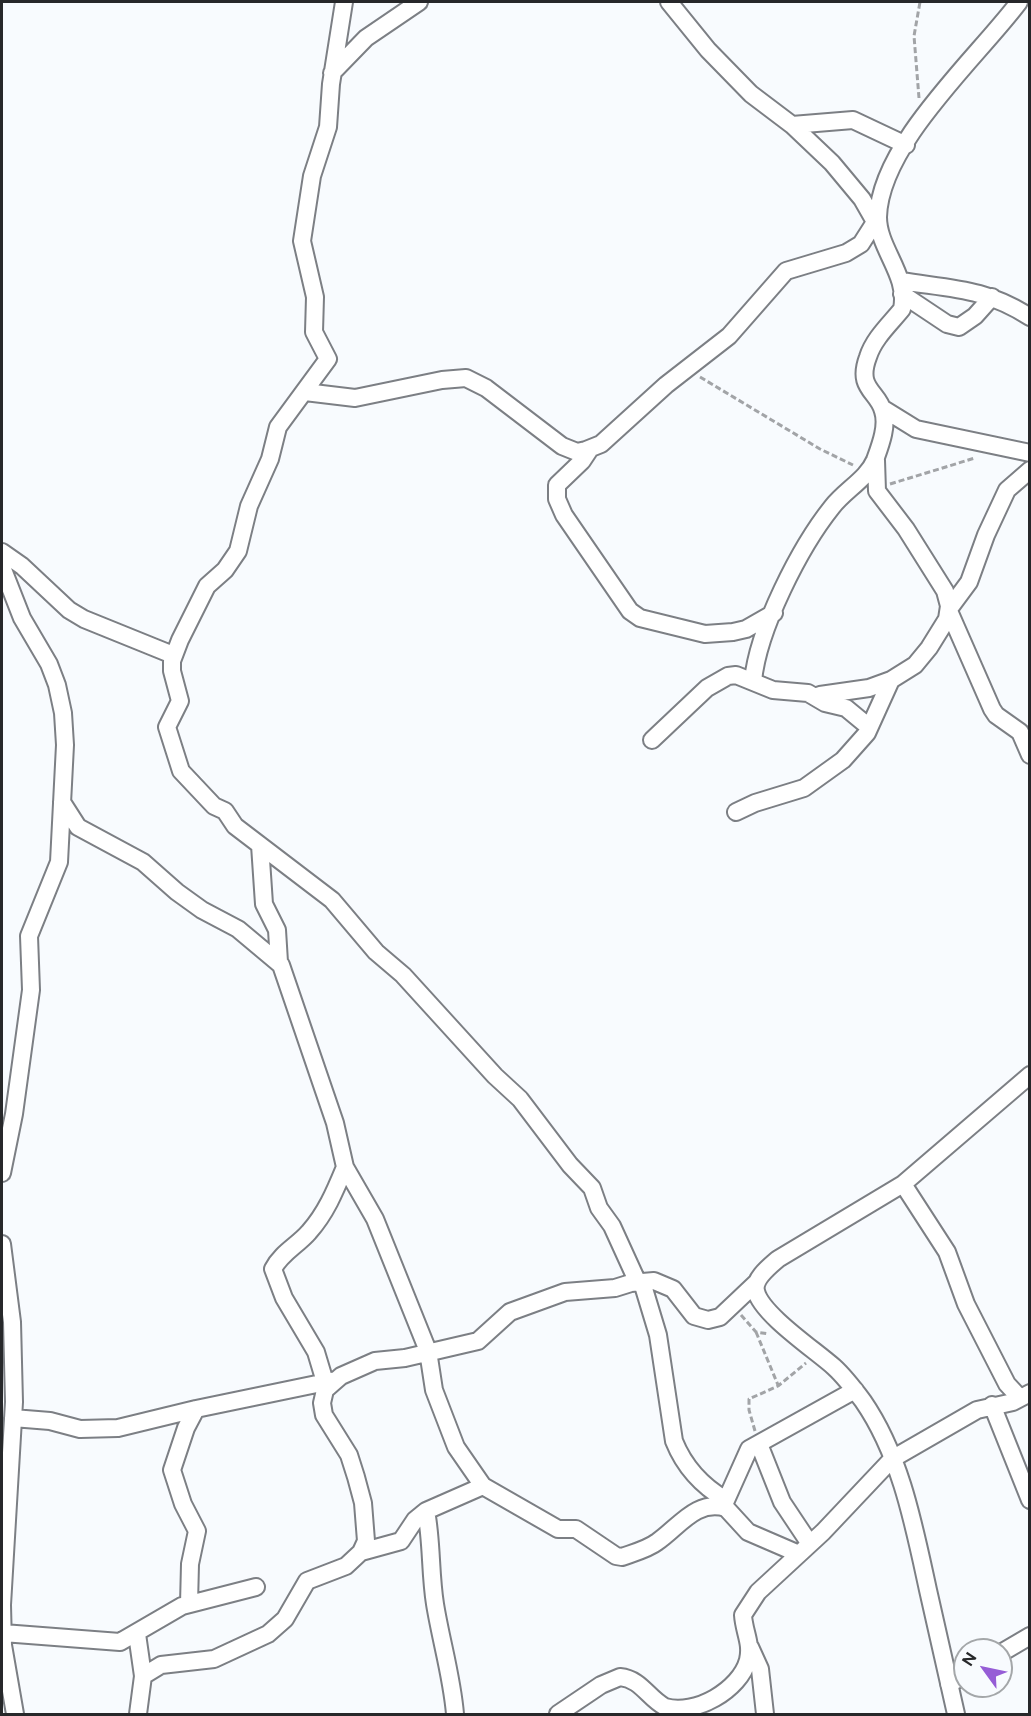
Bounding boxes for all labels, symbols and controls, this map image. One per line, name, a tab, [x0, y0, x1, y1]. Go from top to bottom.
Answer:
north arrow	[953, 1638, 1013, 1698]
text: N	[958, 1649, 980, 1669]

